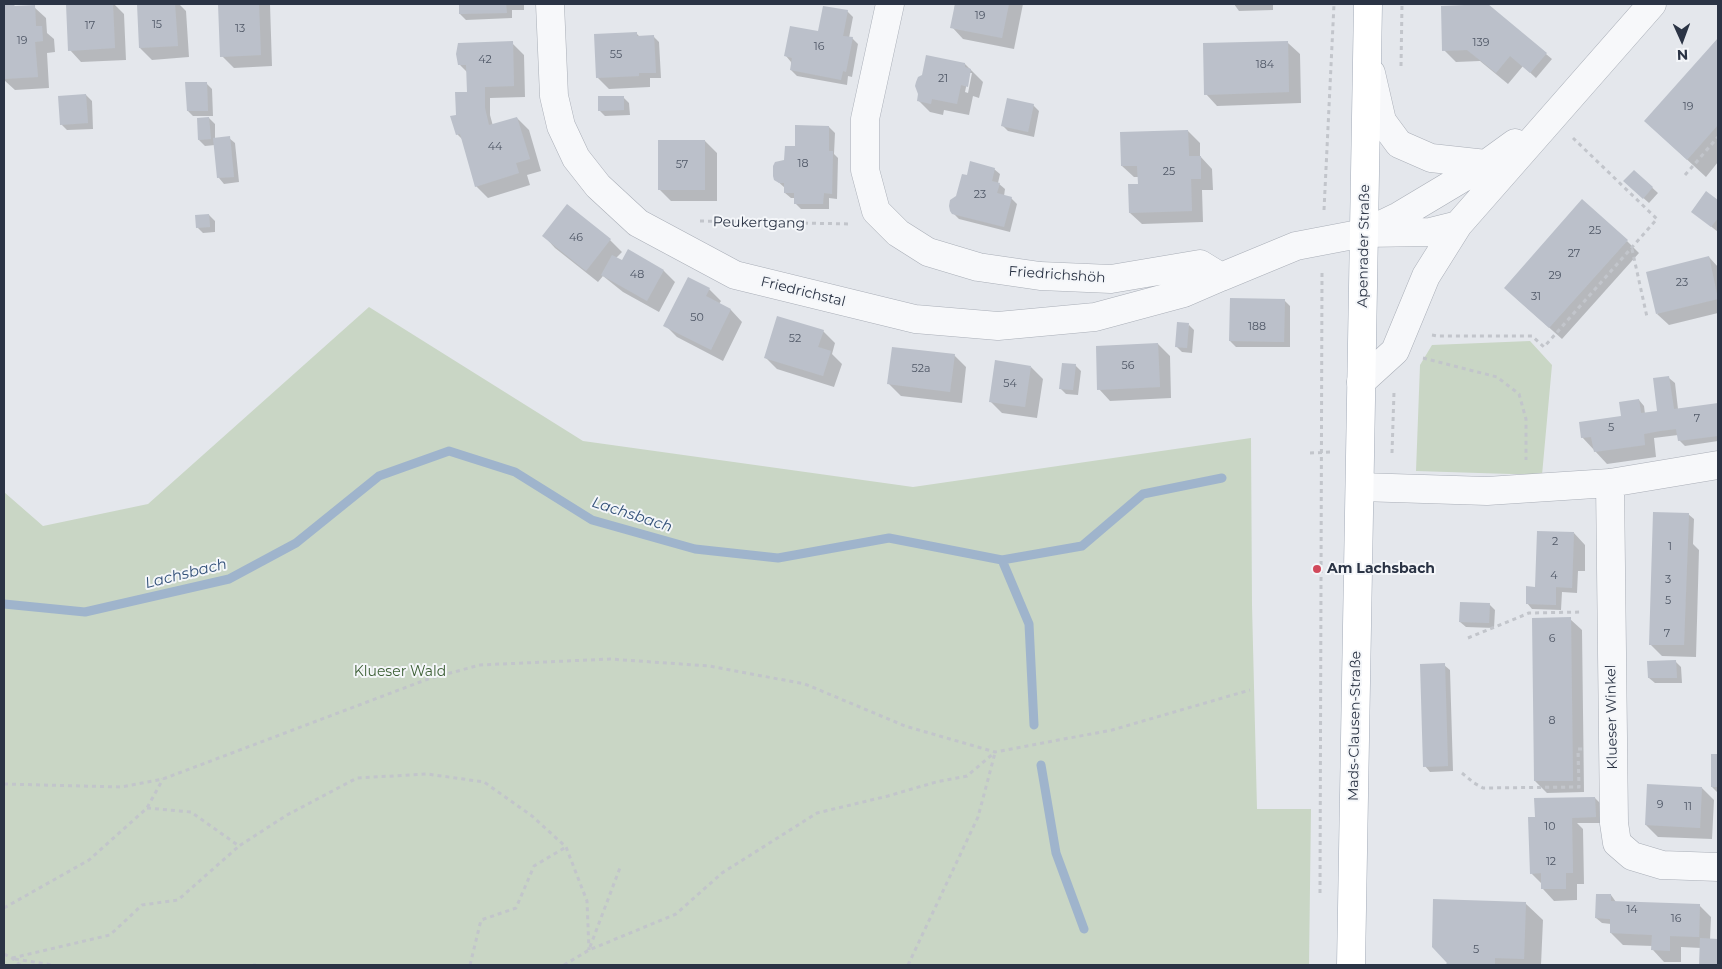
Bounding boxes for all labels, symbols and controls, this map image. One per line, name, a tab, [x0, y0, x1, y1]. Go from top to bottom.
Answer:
house number: 19	[975, 9, 985, 23]
north arrow	[1657, 15, 1707, 65]
house number: 15	[152, 18, 162, 32]
house number: 17	[85, 19, 95, 33]
house number: 13	[235, 22, 245, 36]
house number: 19	[17, 34, 27, 48]
house number: 139	[1473, 36, 1489, 50]
house number: 16	[814, 40, 824, 54]
text: N	[1677, 46, 1688, 64]
house number: 55	[610, 48, 622, 62]
house number: 42	[478, 53, 492, 67]
house number: 184	[1256, 58, 1274, 72]
house number: 21	[938, 72, 948, 86]
house number: 19	[1683, 100, 1693, 114]
house number: 44	[488, 140, 502, 154]
house number: 18	[798, 157, 808, 171]
house number: 57	[676, 158, 688, 172]
house number: 25	[1163, 165, 1175, 179]
street label: Apenrader Straße	[1355, 184, 1373, 308]
house number: 23	[974, 188, 986, 202]
street label: Peukertgang	[713, 214, 805, 232]
house number: 25	[1589, 224, 1601, 238]
house number: 46	[569, 231, 583, 245]
house number: 27	[1568, 247, 1580, 261]
street label: Friedrichshöh	[1008, 263, 1106, 287]
house number: 48	[630, 268, 644, 282]
house number: 29	[1549, 269, 1561, 283]
street label: Friedrichstal	[759, 273, 847, 311]
house number: 23	[1676, 276, 1688, 290]
house number: 31	[1531, 290, 1541, 304]
house number: 50	[690, 311, 704, 325]
house number: 188	[1248, 320, 1266, 334]
house number: 52	[789, 332, 801, 346]
house number: 56	[1122, 359, 1134, 373]
house number: 52a	[912, 362, 930, 376]
house number: 54	[1003, 377, 1017, 391]
house number: 7	[1694, 412, 1700, 426]
house number: 5	[1608, 421, 1614, 435]
water label: Lachsbach	[590, 494, 674, 536]
house number: 2	[1552, 535, 1558, 549]
house number: 1	[1668, 540, 1672, 554]
water label: Lachsbach	[143, 555, 229, 593]
place label: Am Lachsbach	[1327, 561, 1435, 577]
marker: Am Lachsbach	[1311, 563, 1323, 575]
house number: 4	[1550, 569, 1558, 583]
house number: 3	[1665, 573, 1671, 587]
house number: 5	[1665, 594, 1671, 608]
house number: 7	[1664, 627, 1670, 641]
house number: 6	[1549, 632, 1555, 646]
street label: Mads-Clausen-Straße	[1345, 651, 1365, 801]
park label: Klueser Wald	[354, 664, 446, 680]
street label: Klueser Winkel	[1603, 664, 1621, 770]
house number: 8	[1548, 714, 1556, 728]
house number: 9	[1657, 798, 1663, 812]
house number: 11	[1684, 800, 1692, 814]
house number: 10	[1544, 820, 1556, 834]
house number: 12	[1546, 855, 1556, 869]
house number: 14	[1626, 903, 1638, 917]
house number: 16	[1671, 912, 1681, 926]
house number: 5	[1473, 943, 1479, 957]

